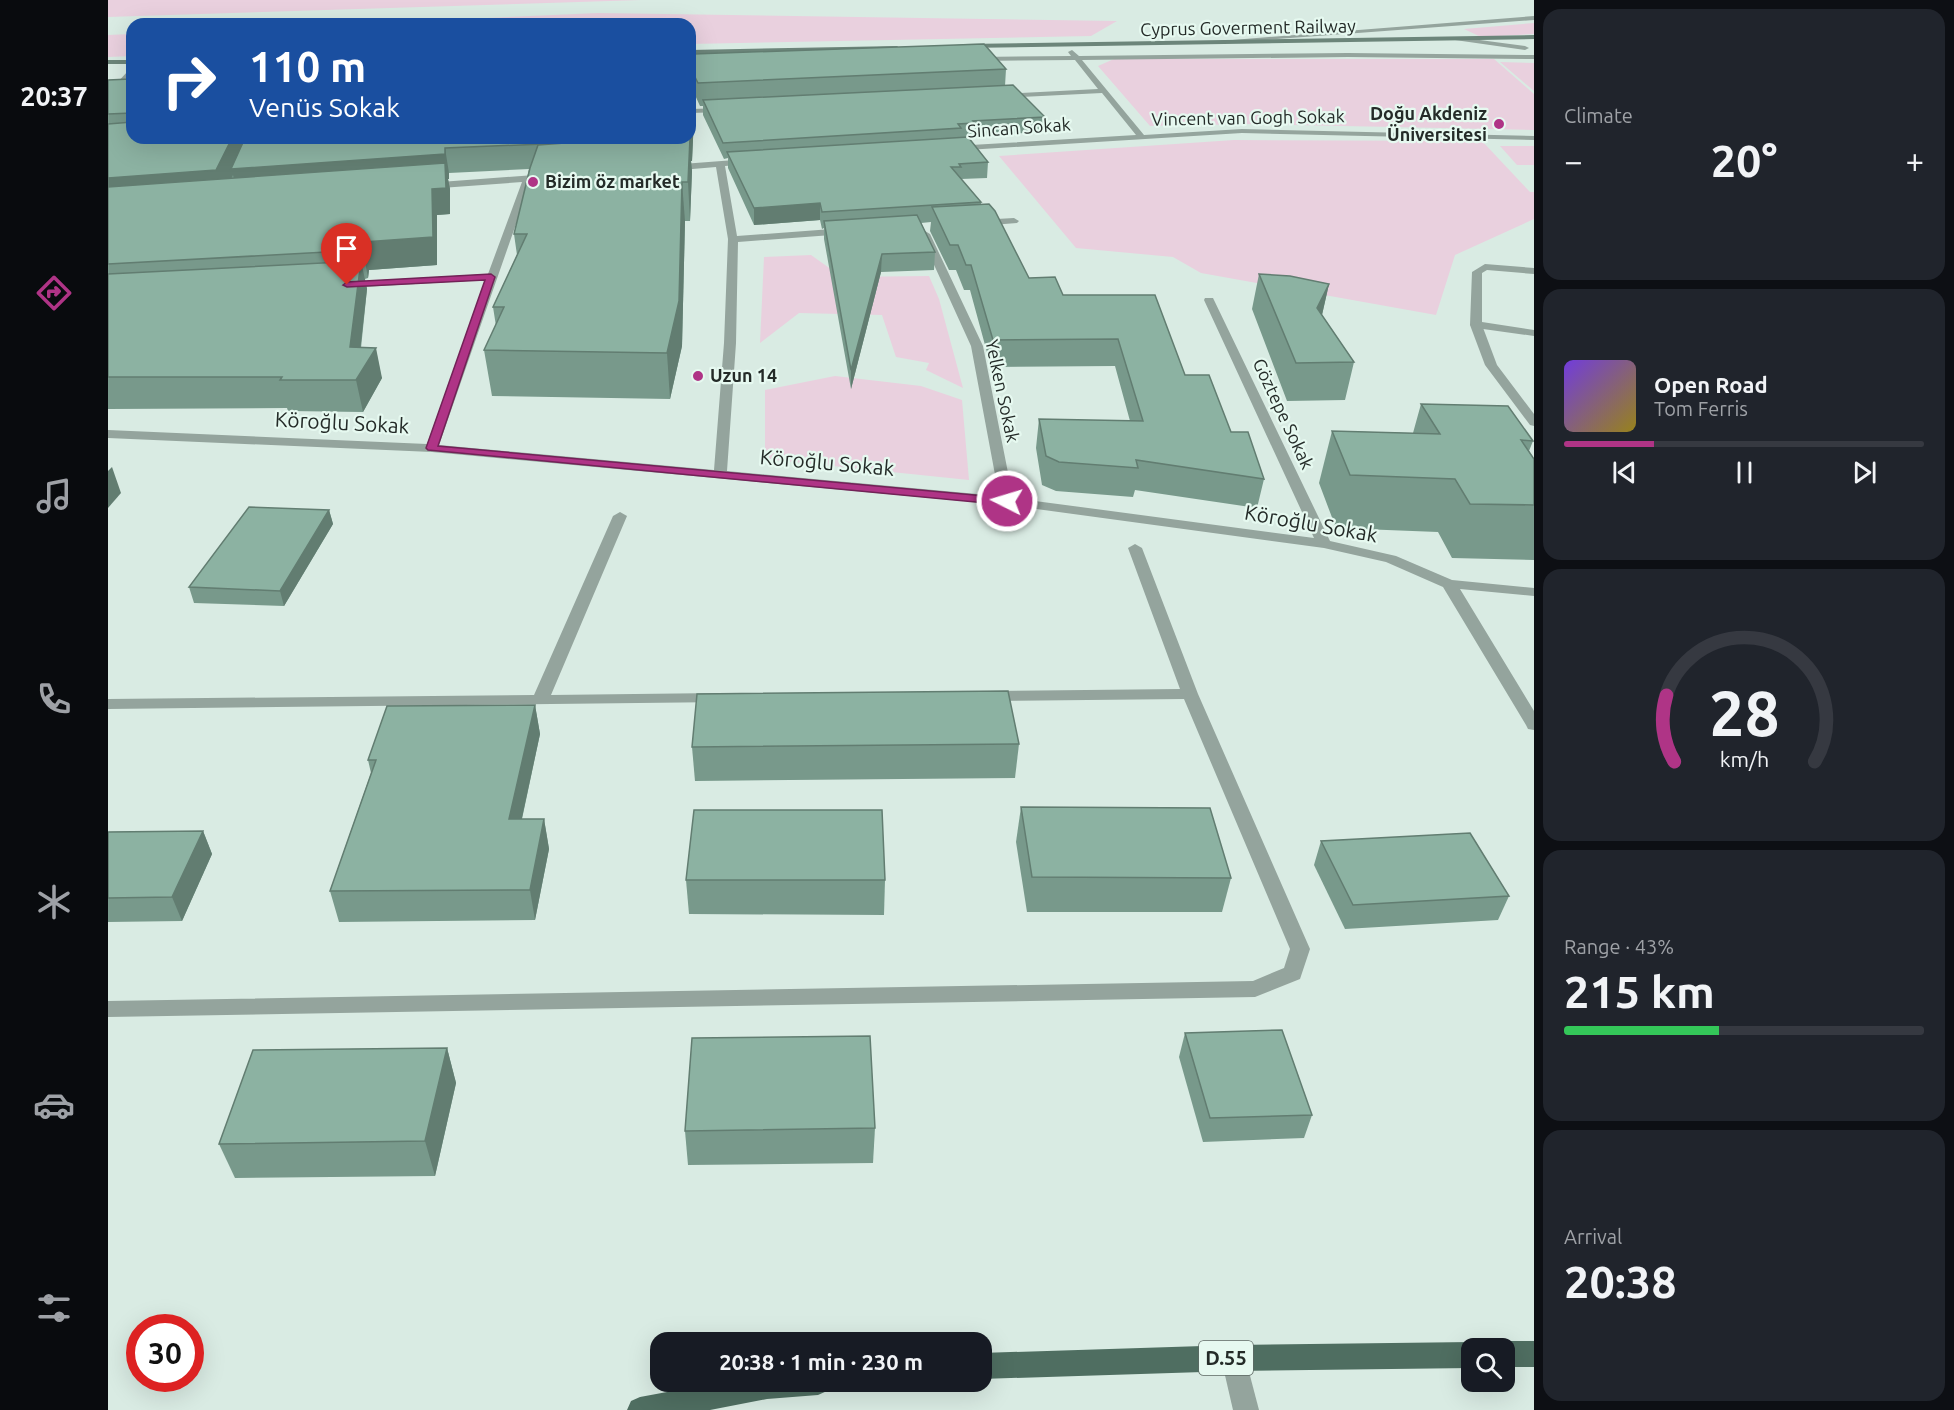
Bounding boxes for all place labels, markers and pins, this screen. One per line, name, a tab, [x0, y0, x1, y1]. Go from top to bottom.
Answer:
place label: Doğu Akdeniz Üniversitesi	[1370, 103, 1487, 144]
marker: Doğu Akdeniz Üniversitesi	[1492, 117, 1506, 131]
place label: Bizim öz market	[545, 171, 680, 191]
marker: Bizim öz market	[526, 175, 540, 189]
pin	[321, 223, 372, 285]
place label: Uzun 14	[710, 365, 777, 385]
marker: Uzun 14	[691, 369, 705, 383]

